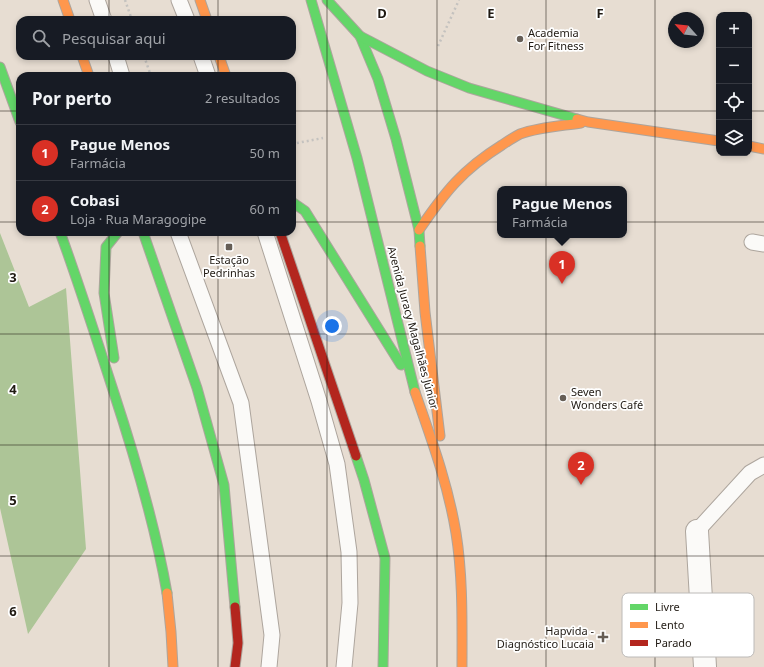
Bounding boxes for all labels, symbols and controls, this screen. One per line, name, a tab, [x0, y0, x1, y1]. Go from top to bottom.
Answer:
text: D	[377, 4, 387, 22]
text: E	[487, 4, 495, 22]
text: F	[596, 4, 604, 22]
north arrow	[668, 12, 704, 48]
map controls	[716, 12, 752, 156]
button: +	[716, 12, 752, 48]
search box	[16, 16, 296, 60]
place label: Academia For Fitness	[528, 25, 584, 53]
icon: search	[30, 27, 52, 49]
text: Pesquisar aqui	[62, 28, 166, 48]
marker: Academia For Fitness	[515, 34, 525, 44]
button: −	[716, 48, 752, 84]
button: locate	[716, 84, 752, 120]
text: Por perto	[32, 87, 112, 110]
text: 2 resultados	[205, 89, 280, 107]
button: layers	[716, 120, 752, 156]
text: Pague Menos	[70, 134, 170, 154]
text: 1	[41, 144, 49, 162]
text: 50 m	[250, 144, 280, 162]
text: Farmácia	[70, 154, 126, 172]
popup	[497, 186, 627, 238]
text: Cobasi	[70, 190, 120, 210]
text: Pague Menos	[512, 193, 612, 213]
text: 2	[41, 200, 49, 218]
text: 60 m	[250, 200, 280, 218]
text: Loja · Rua Maragogipe	[70, 210, 206, 228]
text: Farmácia	[512, 213, 568, 231]
marker: Estação Pedrinhas	[224, 242, 234, 252]
street label: Avenida Juracy Magalhães Júnior	[384, 245, 443, 411]
pin: 1	[549, 251, 575, 284]
place label: Estação Pedrinhas	[203, 252, 255, 280]
text: 3	[9, 268, 17, 286]
your location	[322, 316, 342, 336]
text: 4	[9, 380, 17, 398]
place label: Seven Wonders Café	[571, 384, 643, 412]
marker: Seven Wonders Café	[558, 393, 568, 403]
pin: 2	[568, 452, 594, 485]
text: 5	[9, 491, 17, 509]
legend	[622, 593, 754, 657]
text: Livre	[655, 599, 680, 614]
text: 6	[9, 602, 17, 620]
text: Lento	[655, 617, 685, 632]
place label: Hapvida - Diagnóstico Lucaia	[497, 623, 594, 651]
marker: Hapvida - Diagnóstico Lucaia	[597, 631, 609, 643]
text: Parado	[655, 635, 692, 650]

